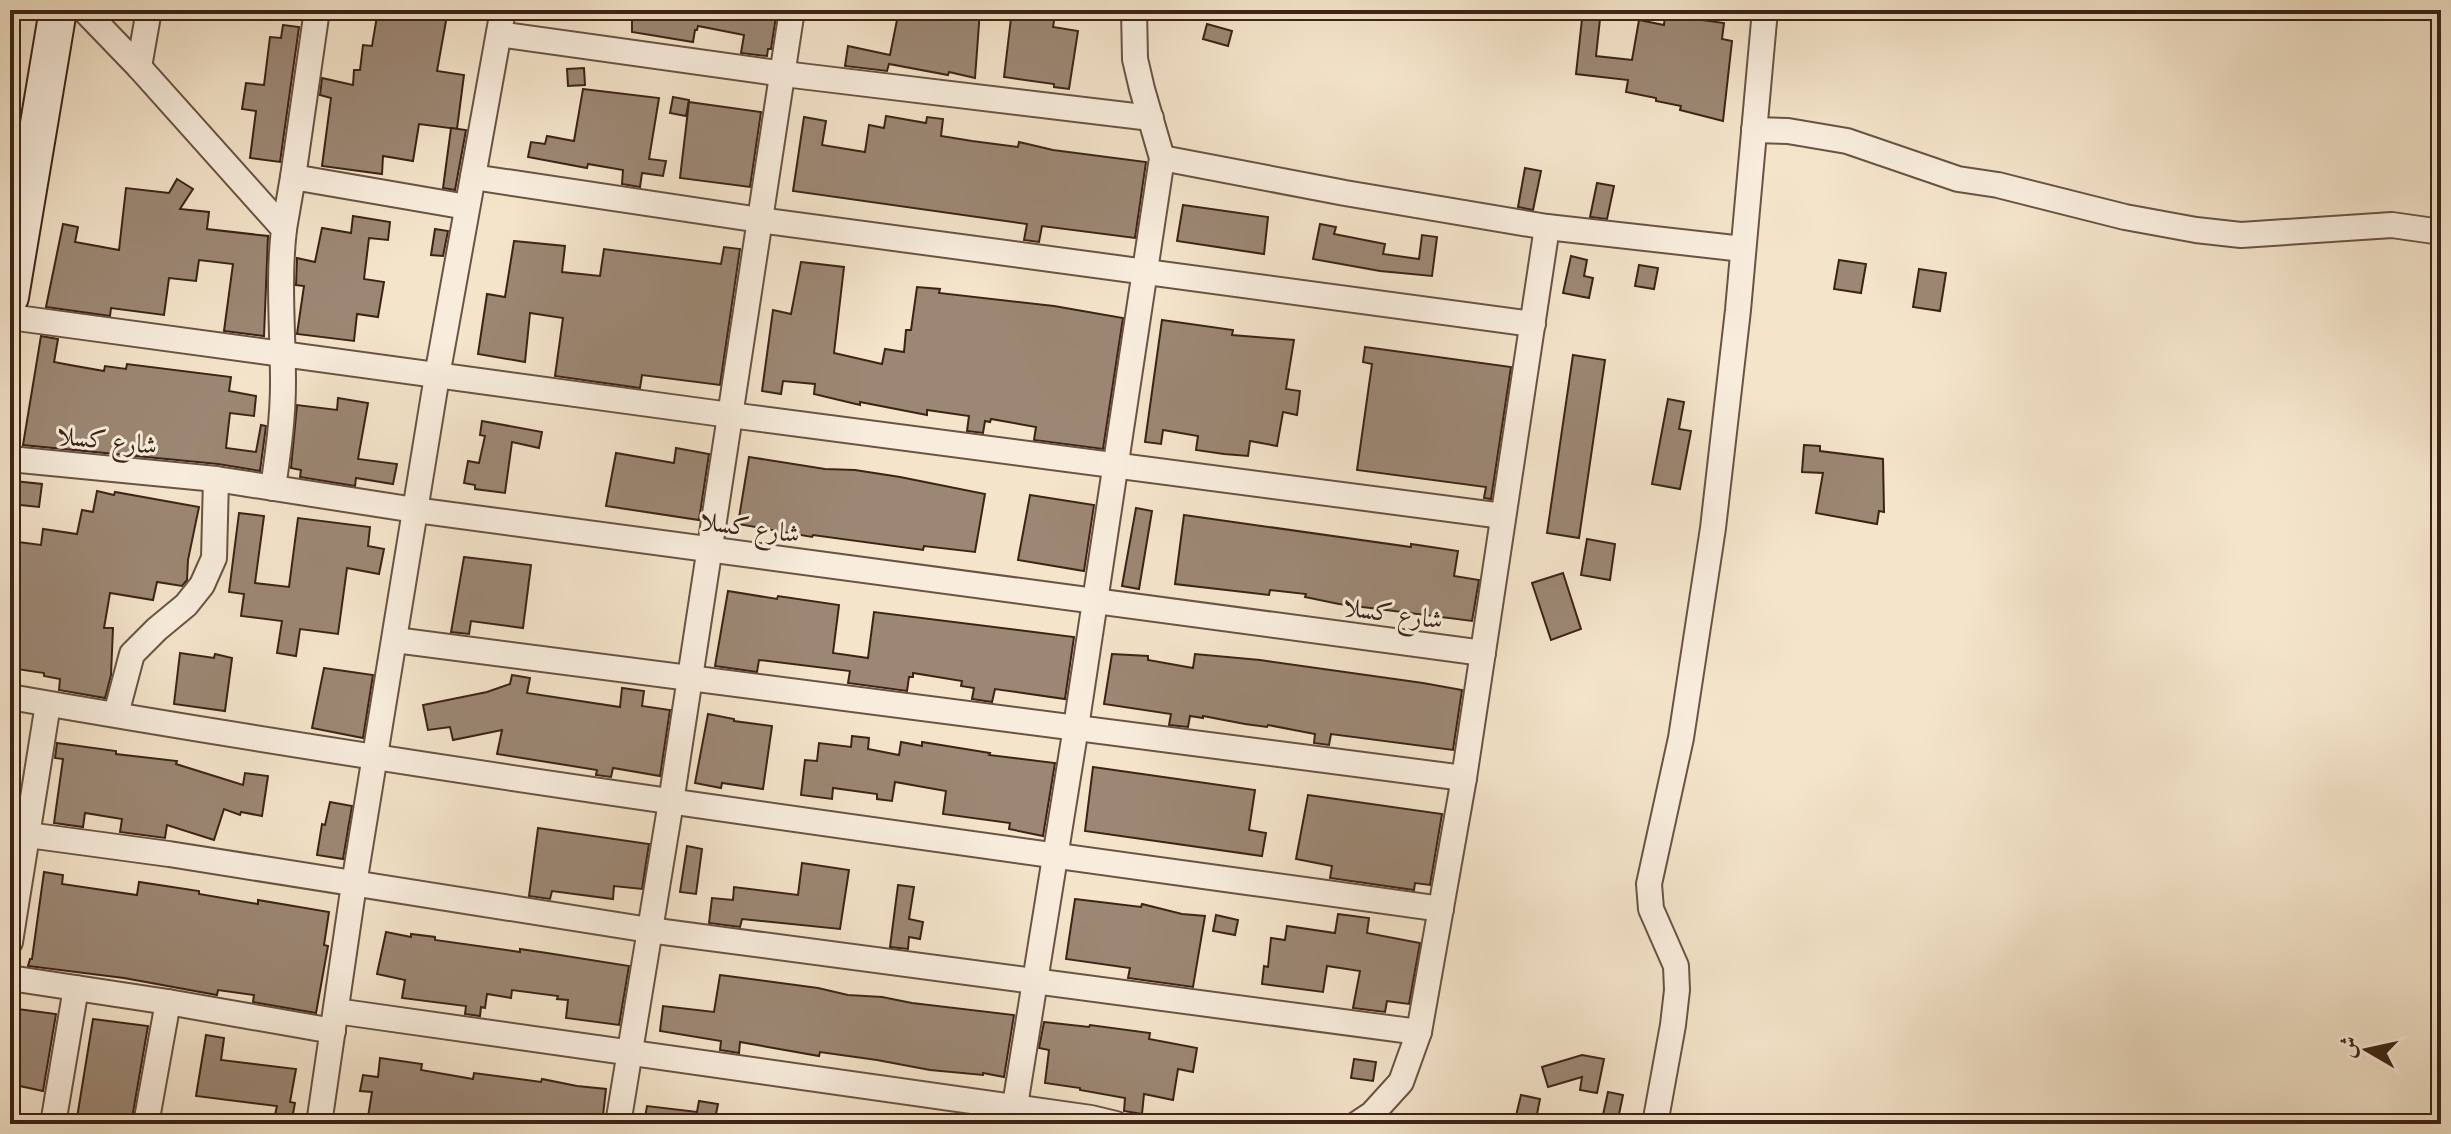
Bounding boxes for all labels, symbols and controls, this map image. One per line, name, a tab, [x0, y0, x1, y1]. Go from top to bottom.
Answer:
street label: شارع كسلا	[55, 415, 159, 467]
street label: شارع كسلا	[697, 500, 803, 556]
street label: شارع كسلا	[1340, 586, 1446, 642]
north arrow	[2327, 1010, 2407, 1090]
text: ش	[2330, 1034, 2365, 1060]

